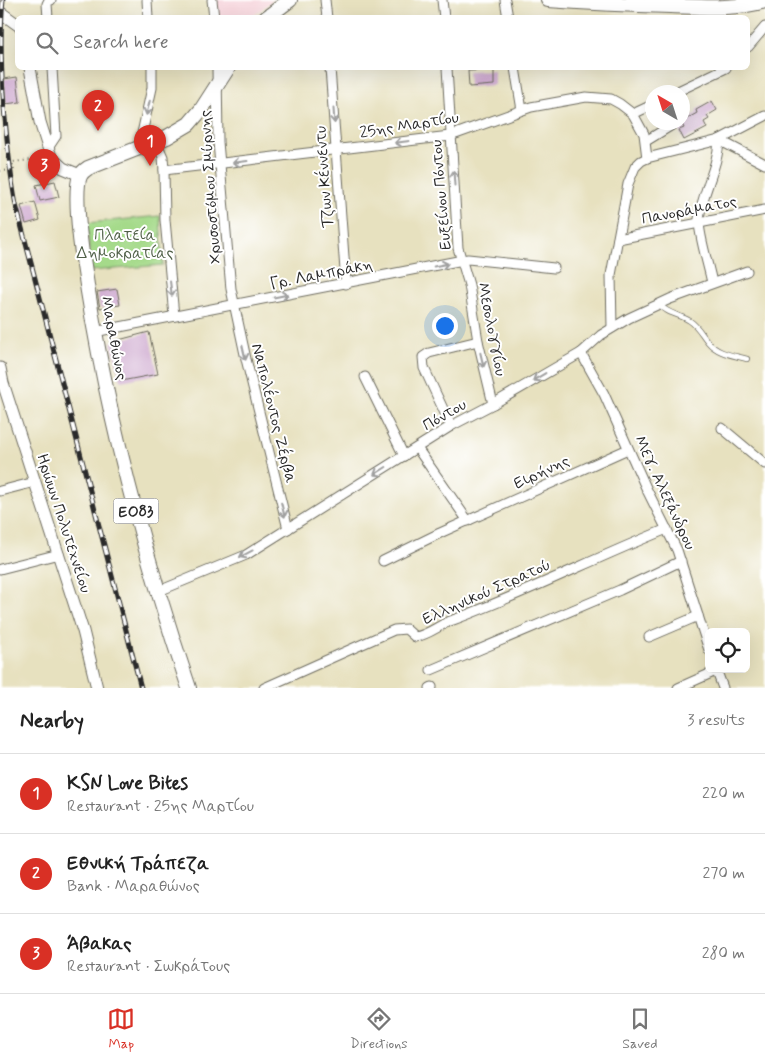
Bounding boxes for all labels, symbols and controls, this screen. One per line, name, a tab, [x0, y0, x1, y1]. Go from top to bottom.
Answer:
search box	[15, 15, 750, 70]
icon: search	[33, 29, 61, 57]
text: Search here	[73, 30, 169, 55]
north arrow	[645, 85, 690, 130]
pin: 2	[82, 90, 114, 131]
one-way arrow	[143, 99, 152, 115]
street label: 25ης Μαρτίου	[358, 107, 460, 144]
one-way arrow	[329, 108, 339, 124]
street label: Χρυσοστόμου Σμύρνης	[195, 109, 226, 264]
pin: 1	[134, 125, 166, 166]
street label: Τζων Κέννεντυ	[309, 125, 339, 229]
one-way arrow	[394, 137, 410, 147]
street label: Ευξείνου Πόντου	[426, 139, 457, 251]
pin: 3	[28, 149, 60, 190]
one-way arrow	[233, 157, 249, 167]
one-way arrow	[449, 170, 459, 186]
street label: Πανοράματος	[640, 191, 739, 230]
park label: Πλατεία Δημοκρατίας	[76, 225, 174, 264]
street label: Γρ. Λαμπράκη	[268, 254, 374, 295]
one-way arrow	[432, 260, 448, 269]
one-way arrow	[166, 280, 176, 296]
street label: Μεσολογγίου	[472, 281, 511, 378]
one-way arrow	[273, 291, 289, 300]
street label: Μαραθώνος	[95, 294, 132, 382]
your location	[432, 313, 458, 339]
street label: Ναπολέοντος Ζέρβα	[246, 341, 302, 485]
one-way arrow	[240, 344, 249, 360]
one-way arrow	[478, 351, 487, 367]
one-way arrow	[533, 372, 547, 382]
street label: Πόντου	[419, 394, 471, 436]
street label: Μεγ. Αλεξάνδρου	[629, 432, 700, 553]
street label: Ειρήνης	[510, 450, 573, 494]
street label: Ηρώων Πολυτεχνείου	[31, 451, 96, 596]
one-way arrow	[374, 466, 388, 476]
road number: ΕΟ83	[114, 498, 158, 524]
one-way arrow	[279, 502, 288, 518]
one-way arrow	[239, 550, 254, 559]
street label: Ελληνικού Στρατού	[419, 555, 554, 630]
map controls	[705, 628, 750, 673]
button: locate	[705, 628, 750, 673]
text: Nearby	[20, 707, 84, 735]
text: 3 results	[687, 710, 745, 731]
text: KSN Love Bites	[67, 771, 188, 796]
text: 1	[32, 783, 40, 804]
text: 220 m	[702, 783, 745, 804]
text: Restaurant · 25ης Μαρτίου	[67, 796, 254, 817]
text: Εθνική Τράπεζα	[67, 851, 209, 876]
text: 2	[32, 863, 40, 884]
text: 270 m	[702, 863, 745, 884]
text: Bank · Μαραθώνος	[67, 876, 200, 897]
text: Άβακας	[67, 931, 132, 956]
text: 3	[32, 943, 40, 964]
text: 280 m	[702, 943, 745, 964]
text: Restaurant · Σωκράτους	[67, 956, 230, 977]
tab: Map	[107, 1005, 135, 1053]
tab: Directions	[350, 1005, 408, 1053]
tab: Saved	[622, 1005, 658, 1053]

